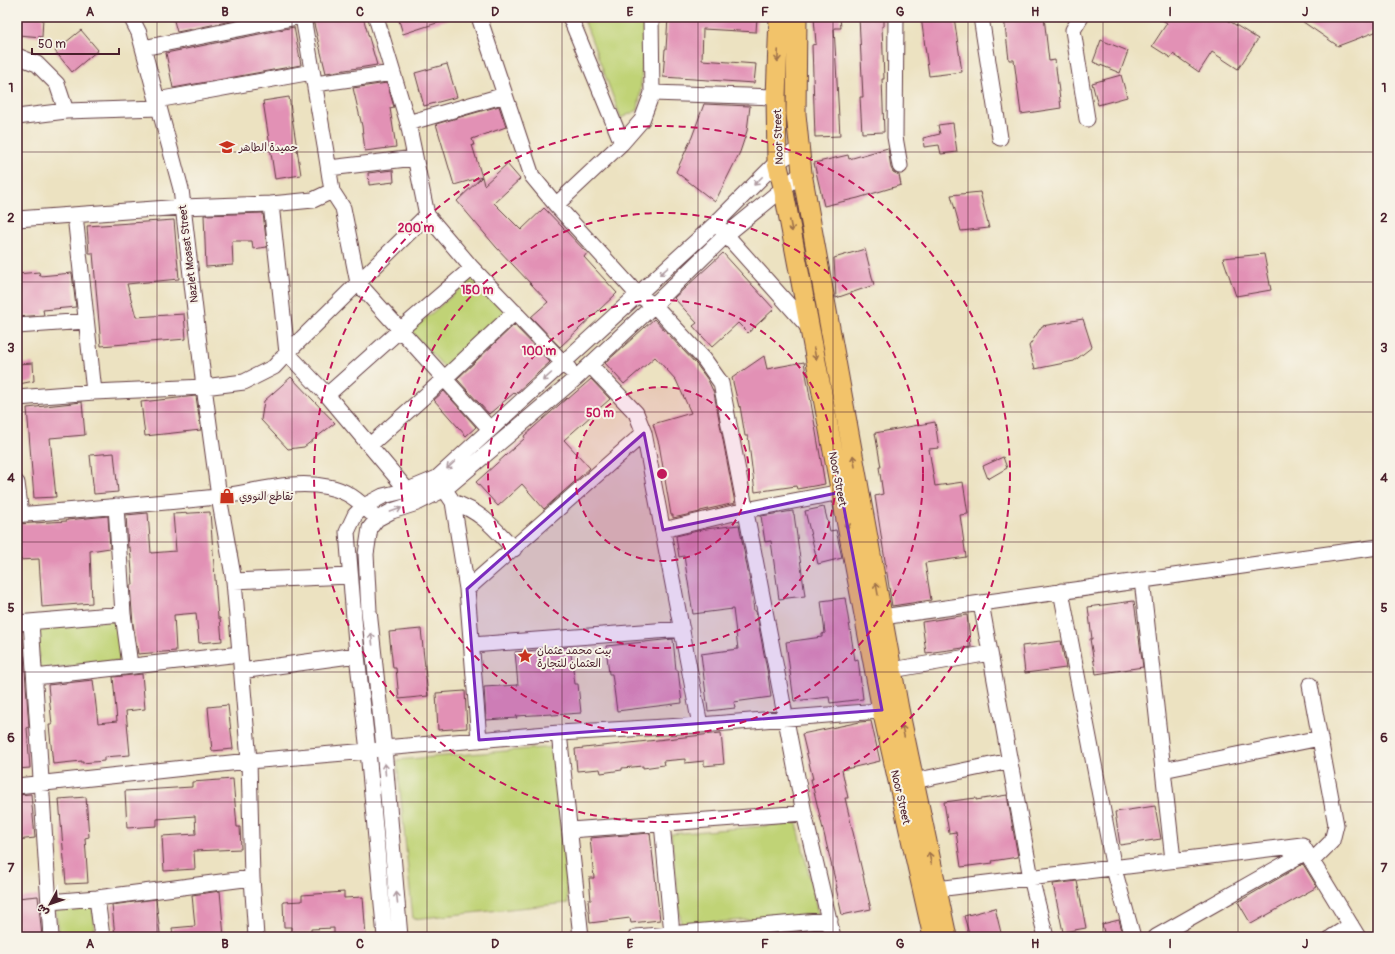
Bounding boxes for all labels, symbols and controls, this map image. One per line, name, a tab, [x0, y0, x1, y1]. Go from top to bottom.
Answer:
text: A	[86, 4, 95, 20]
text: B	[221, 4, 229, 20]
text: C	[356, 4, 364, 20]
text: D	[491, 4, 499, 20]
text: E	[627, 4, 634, 20]
text: F	[761, 4, 769, 20]
text: G	[896, 4, 905, 20]
text: H	[1031, 4, 1039, 20]
text: I	[1168, 4, 1172, 20]
text: J	[1302, 4, 1308, 20]
scale bar	[32, 30, 119, 56]
text: 50 m	[38, 37, 66, 52]
one-way arrow	[774, 49, 782, 62]
text: 1	[8, 80, 14, 96]
text: 1	[1381, 80, 1387, 96]
street label: Noor Street	[771, 109, 786, 165]
school or university icon: حميدة الطاهر	[218, 138, 236, 156]
place label: حميدة الطاهر	[238, 141, 298, 154]
one-way arrow	[753, 176, 763, 186]
street label: Nazlet Moasat Street	[176, 204, 201, 304]
text: 2	[7, 210, 15, 226]
text: 2	[1380, 210, 1388, 226]
one-way arrow	[787, 220, 795, 233]
text: 200 m	[398, 221, 435, 236]
one-way arrow	[659, 266, 669, 276]
text: 150 m	[461, 283, 494, 298]
text: 3	[7, 340, 15, 356]
text: 3	[1380, 340, 1388, 356]
text: 100 m	[522, 344, 557, 359]
one-way arrow	[811, 347, 819, 360]
one-way arrow	[542, 373, 552, 382]
text: 50 m	[586, 406, 614, 421]
street label: Noor Street	[826, 451, 849, 508]
one-way arrow	[850, 455, 858, 468]
one-way arrow	[446, 460, 456, 470]
centre of rings	[655, 467, 669, 481]
text: 4	[7, 470, 15, 486]
text: 4	[1380, 470, 1388, 486]
shop icon: تقاطع النووي	[218, 487, 236, 505]
place label: تقاطع النووي	[239, 490, 294, 505]
one-way arrow	[389, 506, 402, 513]
one-way arrow	[843, 516, 851, 529]
one-way arrow	[873, 583, 881, 596]
text: 5	[7, 600, 15, 616]
text: 5	[1380, 600, 1388, 616]
one-way arrow	[369, 633, 376, 646]
place label: بيت محمد عثمان العثمان للتجارة	[537, 644, 611, 670]
place icon: بيت محمد عثمان العثمان للتجارة	[516, 647, 534, 665]
one-way arrow	[899, 725, 907, 738]
text: 6	[7, 730, 15, 746]
text: 6	[1380, 730, 1388, 746]
one-way arrow	[382, 763, 389, 776]
street label: Noor Street	[888, 769, 913, 826]
one-way arrow	[926, 852, 934, 865]
text: 7	[8, 860, 15, 876]
text: 7	[1381, 860, 1388, 876]
north arrow	[30, 884, 70, 924]
one-way arrow	[393, 892, 400, 905]
text: ش	[34, 901, 52, 919]
text: A	[86, 936, 95, 952]
text: B	[221, 936, 229, 952]
text: C	[356, 936, 364, 952]
text: D	[491, 936, 499, 952]
text: E	[627, 936, 634, 952]
text: F	[761, 936, 769, 952]
text: G	[896, 936, 905, 952]
text: H	[1031, 936, 1039, 952]
text: I	[1168, 936, 1172, 952]
text: J	[1302, 936, 1308, 952]

